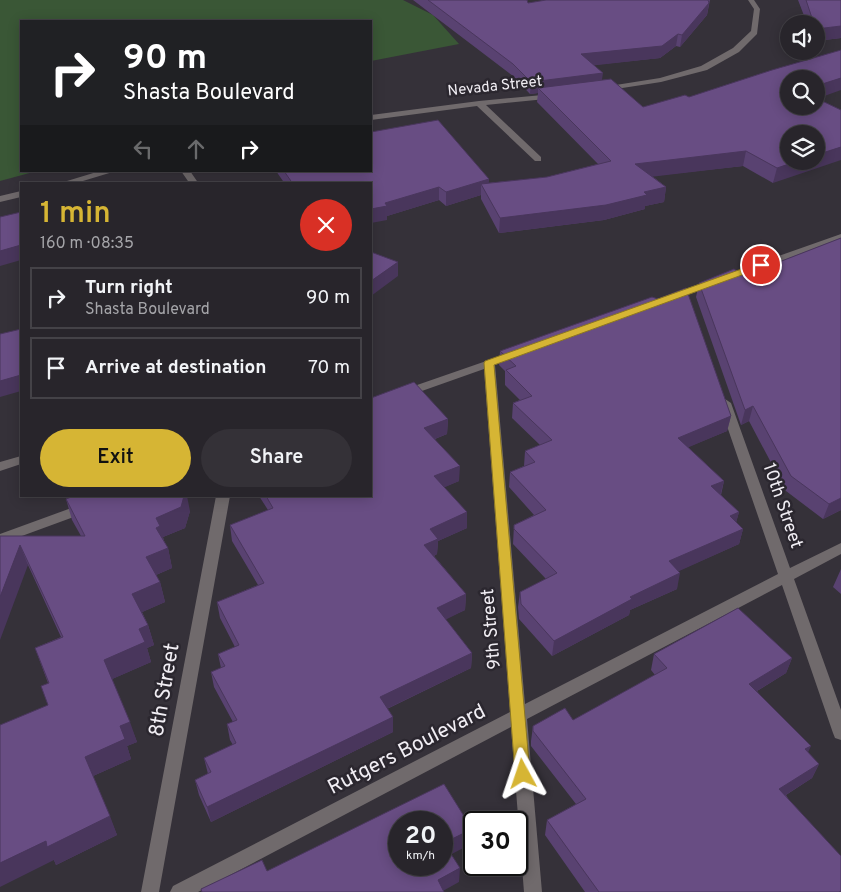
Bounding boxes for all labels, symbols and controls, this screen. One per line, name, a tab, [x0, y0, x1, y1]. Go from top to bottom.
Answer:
map controls	[780, 15, 825, 170]
button: sound	[780, 15, 825, 60]
text: 90 m	[123, 37, 207, 81]
icon: right	[40, 40, 105, 105]
button: search	[780, 70, 825, 115]
street label: Nevada Street	[447, 73, 543, 101]
text: Shasta Boulevard	[123, 80, 295, 107]
button: layers	[780, 125, 825, 170]
icon: left	[129, 135, 157, 163]
icon: ahead	[182, 135, 210, 163]
icon: right	[235, 135, 263, 163]
text: 1 min	[40, 196, 111, 233]
button: close	[300, 199, 352, 251]
text: 160 m · 08:35	[40, 234, 134, 254]
pin	[740, 244, 782, 286]
icon: arrive	[747, 251, 775, 279]
text: Turn right	[85, 276, 173, 300]
icon: right	[42, 284, 70, 312]
text: 90 m	[306, 286, 350, 310]
text: Shasta Boulevard	[85, 300, 210, 320]
icon: arrive	[42, 354, 70, 382]
text: Arrive at destination	[85, 356, 266, 380]
text: 70 m	[308, 356, 350, 380]
button: Exit	[40, 429, 191, 487]
button: Share	[201, 429, 352, 487]
street label: 10th Street	[757, 460, 807, 552]
street label: 9th Street	[477, 588, 507, 670]
street label: 8th Street	[143, 641, 187, 739]
street label: Rutgers Boulevard	[323, 698, 491, 802]
position arrow	[496, 747, 548, 799]
speed limit sign: 30	[463, 811, 528, 876]
text: 20	[405, 821, 436, 853]
text: km/h	[406, 848, 435, 864]

